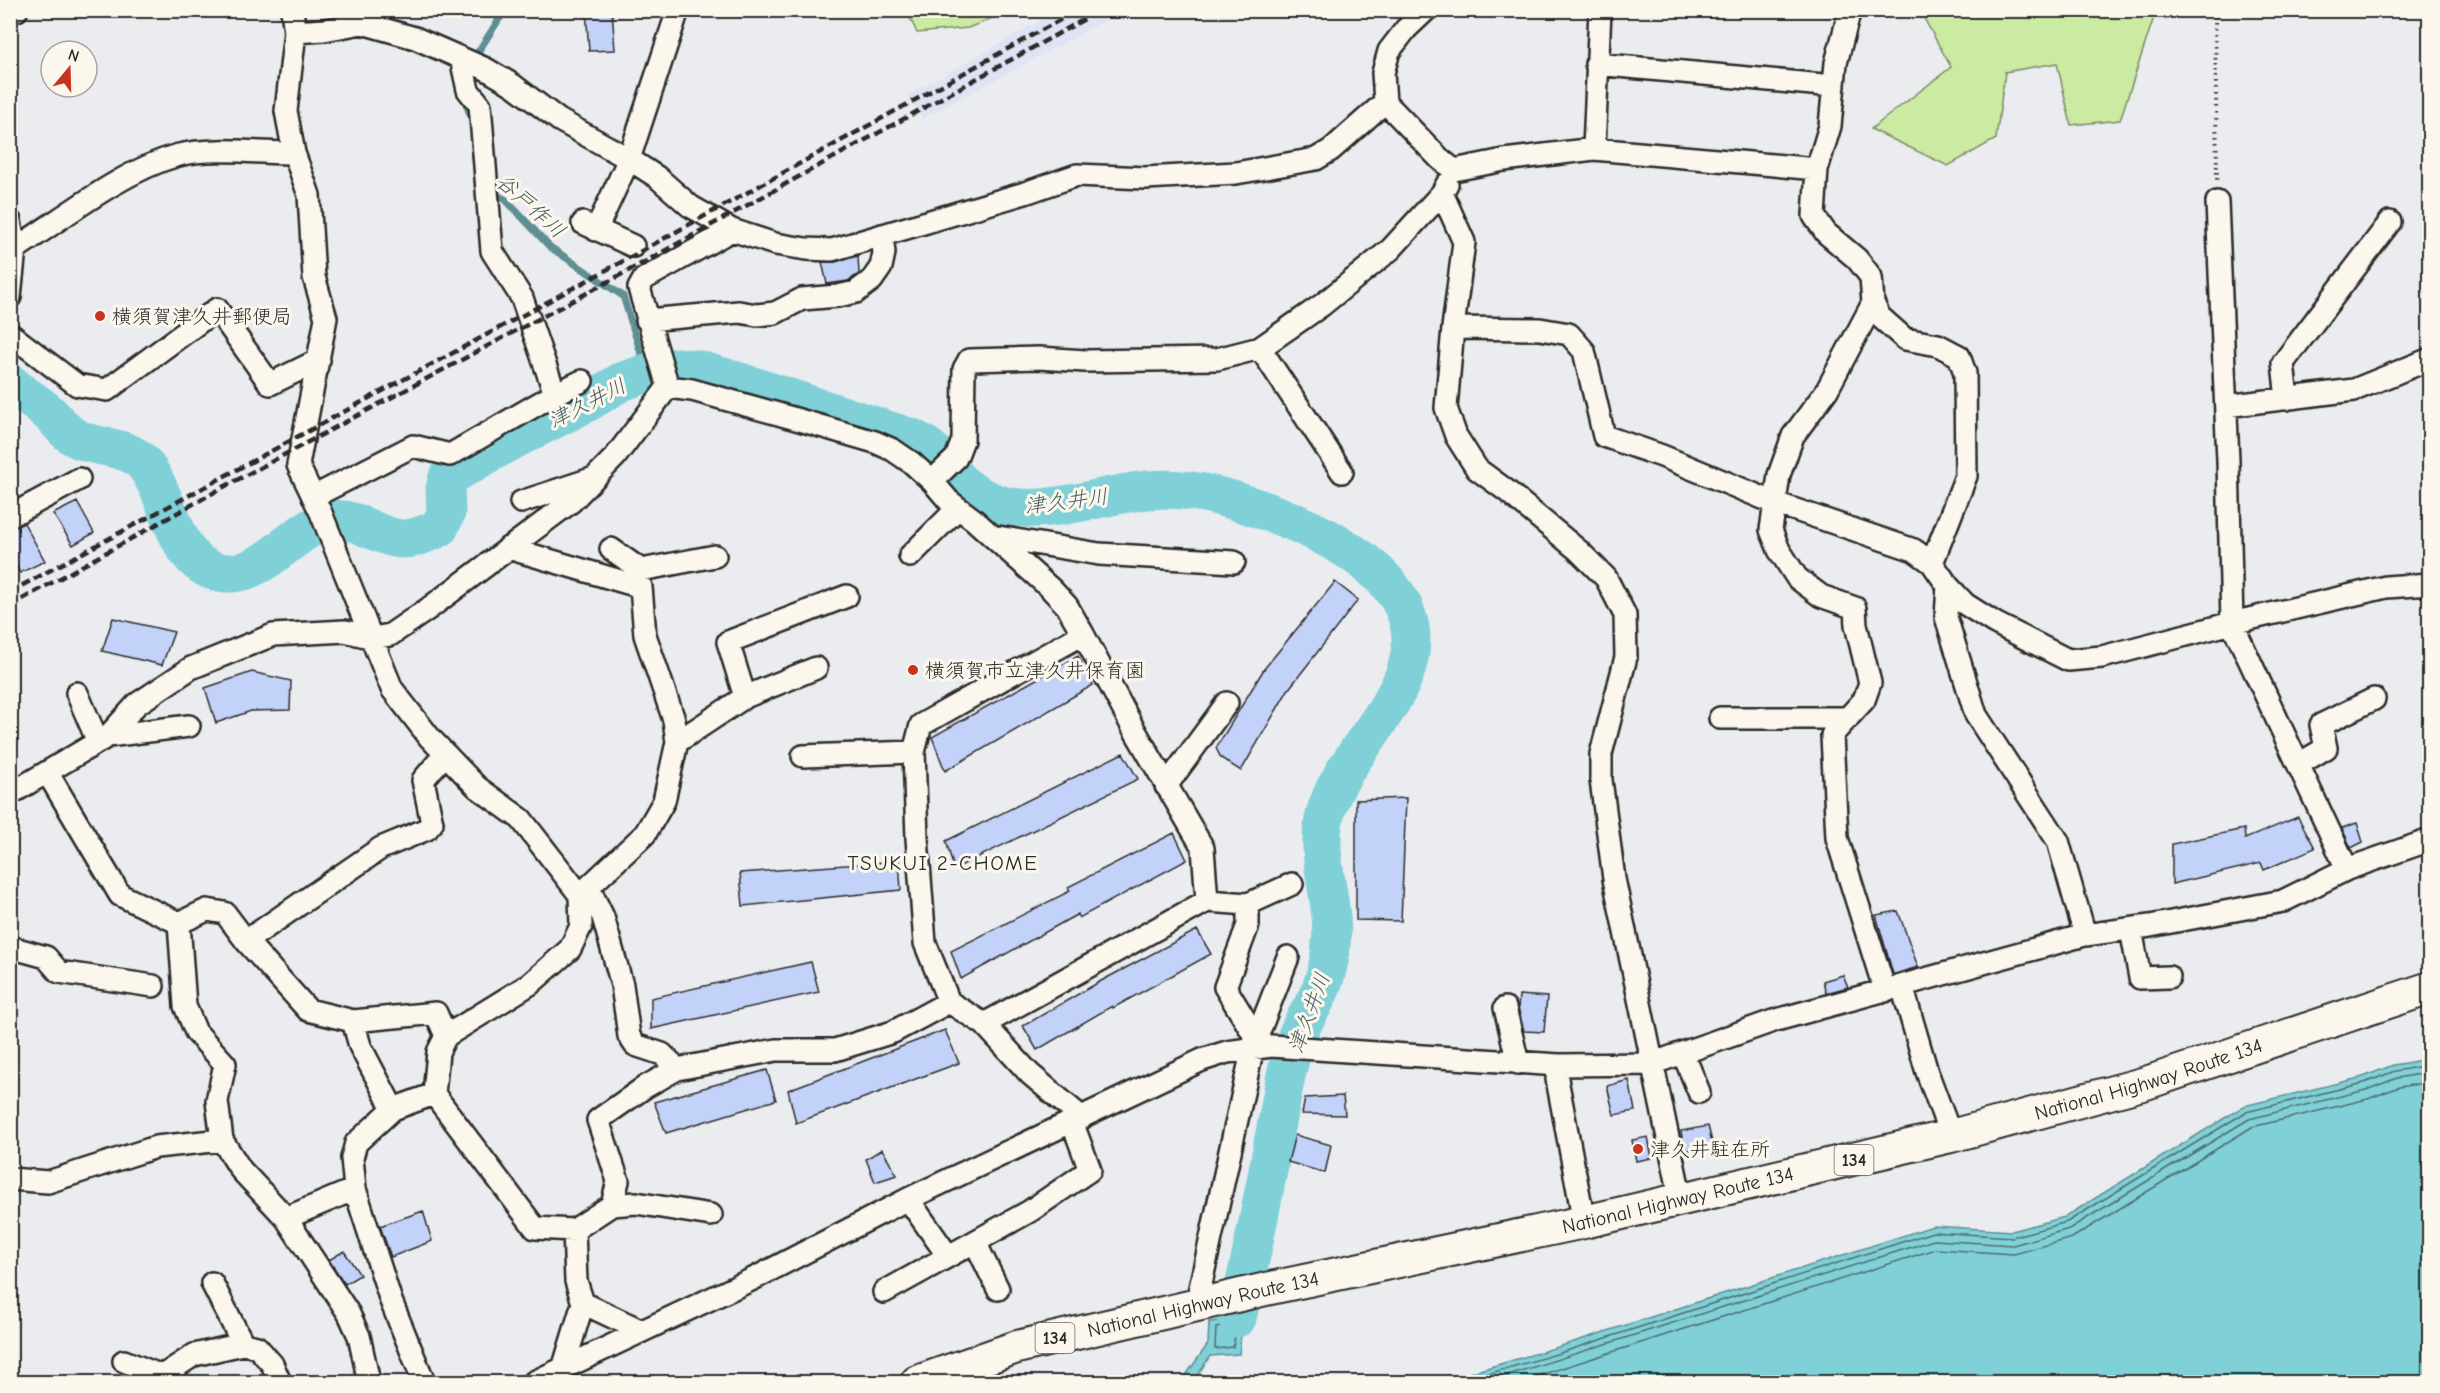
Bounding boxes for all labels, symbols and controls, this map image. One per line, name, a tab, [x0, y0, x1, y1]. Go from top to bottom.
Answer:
north arrow	[39, 39, 99, 99]
text: N	[66, 46, 81, 66]
water label: 谷戸作川	[492, 169, 570, 243]
place label: 横須賀津久井郵便局	[112, 305, 292, 328]
marker: 横須賀津久井郵便局	[93, 309, 107, 323]
water label: 津久井川	[544, 373, 630, 433]
water label: 津久井川	[1023, 484, 1109, 518]
place label: 横須賀市立津久井保育園	[925, 659, 1145, 682]
marker: 横須賀市立津久井保育園	[906, 663, 920, 677]
district label: TSUKUI 2-CHOME	[848, 851, 1038, 875]
water label: 津久井川	[1283, 969, 1335, 1057]
street label: National Highway Route 134	[2032, 1033, 2265, 1124]
place label: 津久井駐在所	[1650, 1138, 1770, 1161]
marker: 津久井駐在所	[1631, 1142, 1645, 1156]
road number: 134	[1834, 1145, 1874, 1175]
street label: National Highway Route 134	[1560, 1162, 1796, 1238]
street label: National Highway Route 134	[1085, 1267, 1321, 1342]
road number: 134	[1036, 1323, 1074, 1353]

